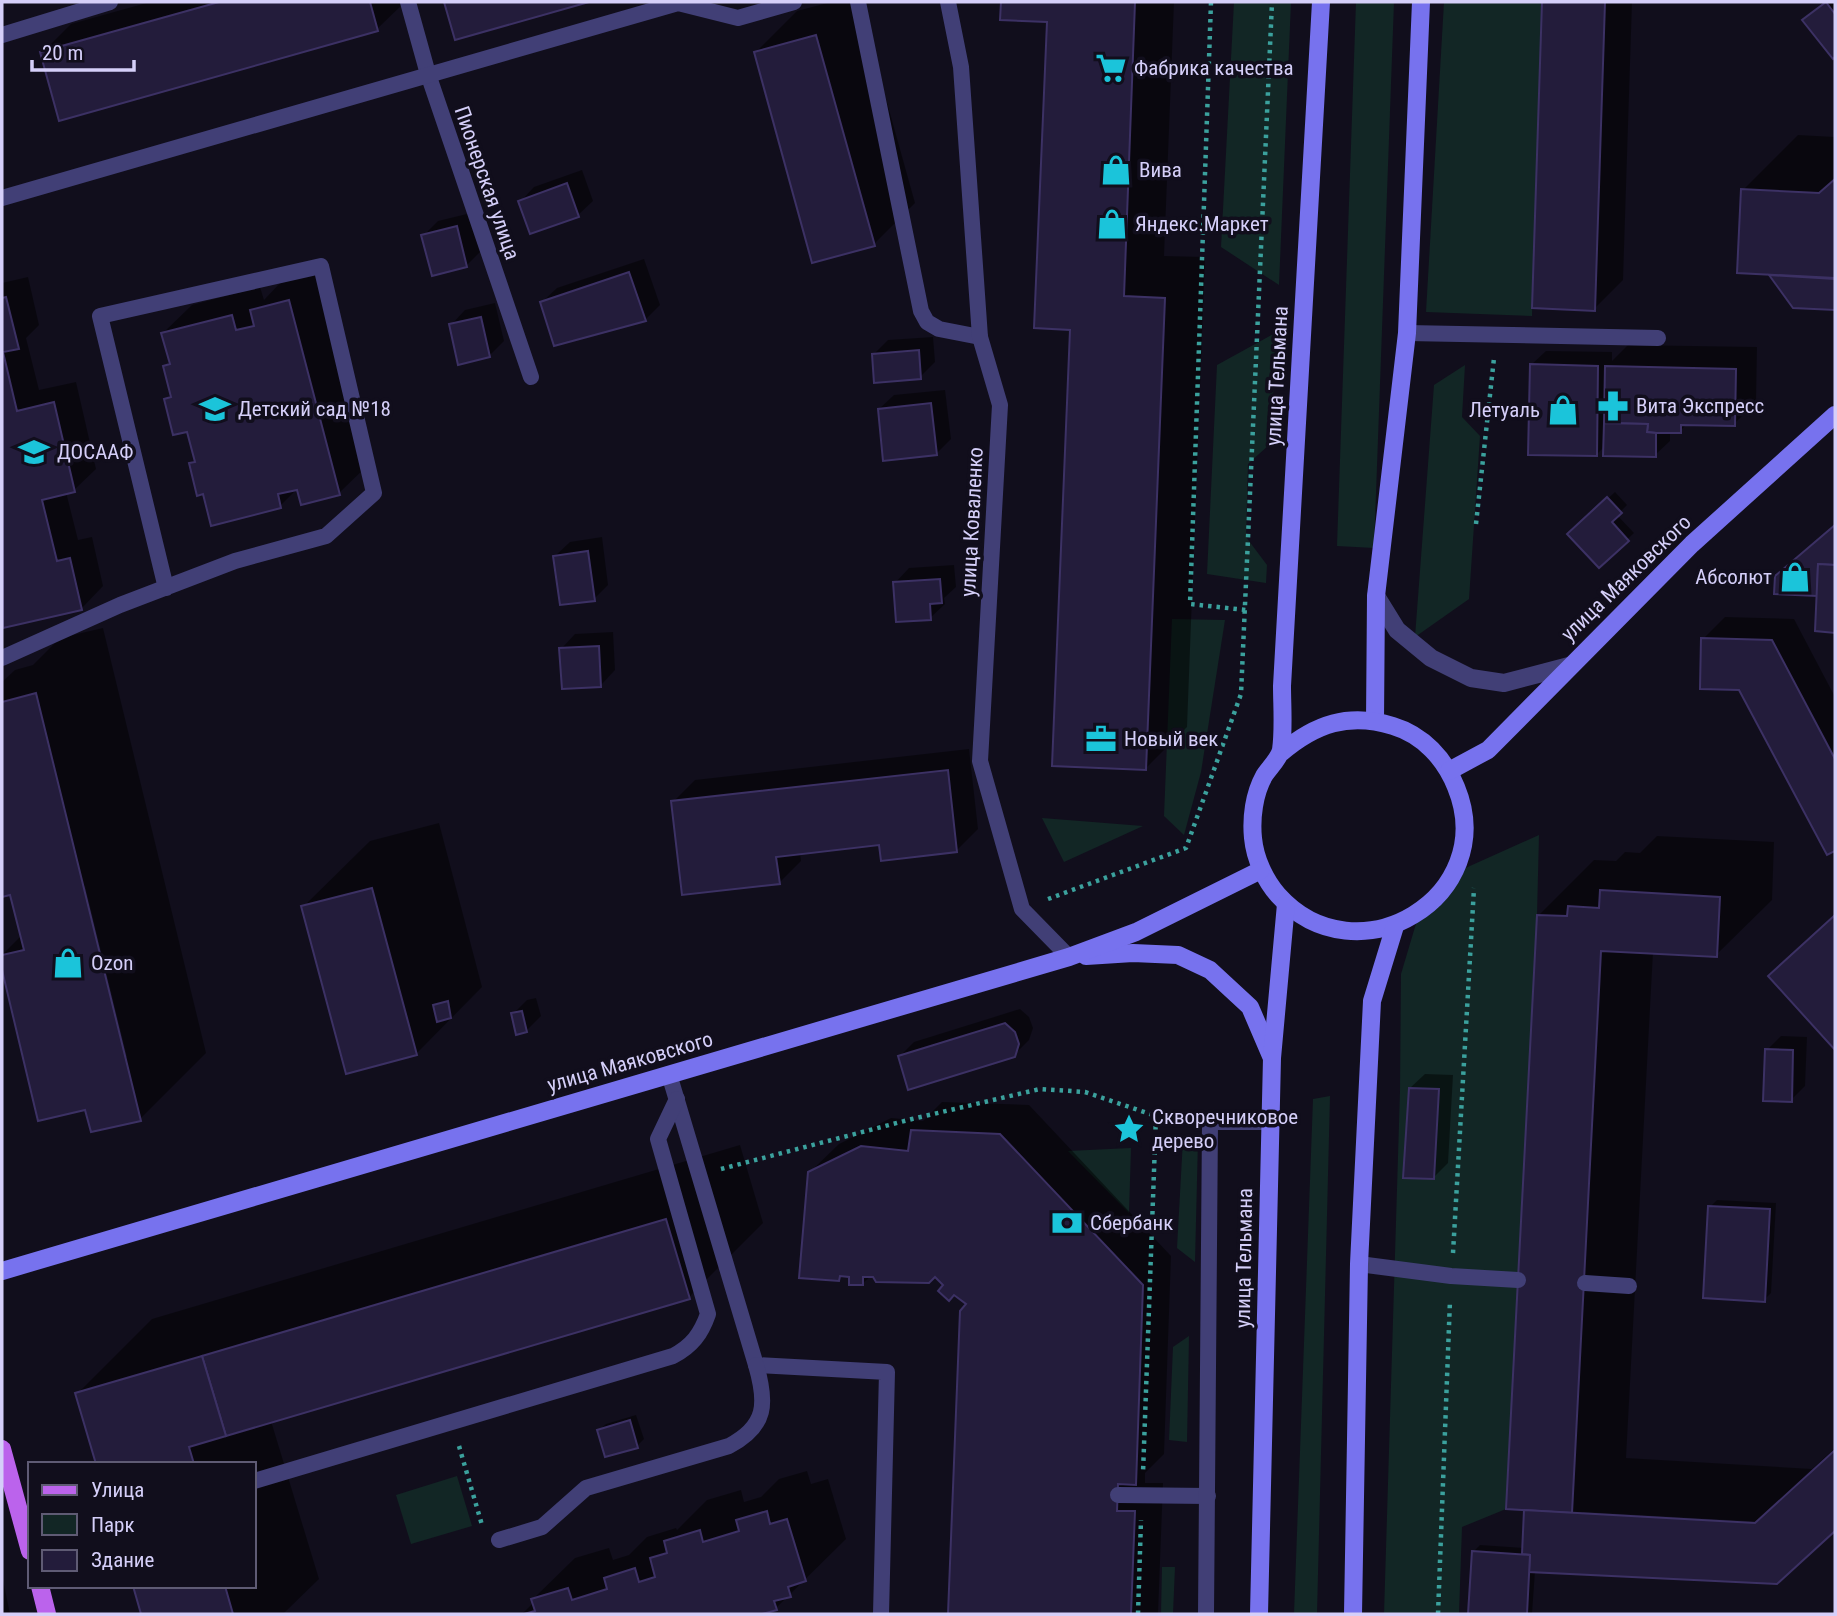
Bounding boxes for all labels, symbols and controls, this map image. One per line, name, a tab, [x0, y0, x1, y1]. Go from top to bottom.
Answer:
scale bar	[32, 28, 133, 72]
text: 20 m	[42, 41, 83, 65]
supermarket icon: Фабрика качества	[1094, 51, 1128, 85]
place label: Фабрика качества	[1134, 56, 1294, 80]
street label: Пионерская улица	[449, 103, 525, 263]
shop icon: Вива	[1099, 153, 1133, 187]
place label: Вива	[1139, 158, 1182, 182]
shop icon: Яндекс.Маркет	[1095, 207, 1129, 241]
place label: Яндекс.Маркет	[1135, 212, 1269, 236]
street label: улица Тельмана	[1261, 305, 1293, 447]
pharmacy icon: Вита Экспресс	[1596, 389, 1630, 423]
school or university icon: Детский сад №18	[198, 392, 232, 426]
shop icon: Летуаль	[1546, 393, 1580, 427]
place label: Вита Экспресс	[1636, 394, 1764, 418]
place label: Детский сад №18	[238, 397, 391, 421]
place label: Летуаль	[1469, 398, 1540, 422]
school or university icon: ДОСААФ	[17, 435, 51, 469]
place label: ДОСААФ	[57, 440, 134, 464]
street label: улица Коваленко	[956, 446, 988, 598]
street label: улица Маяковского	[1556, 510, 1696, 646]
shop icon: Абсолют	[1778, 560, 1812, 594]
place label: Абсолют	[1695, 565, 1772, 589]
office icon: Новый век	[1084, 722, 1118, 756]
place label: Новый век	[1124, 727, 1218, 751]
shop icon: Ozon	[51, 946, 85, 980]
place label: Ozon	[91, 951, 133, 975]
street label: улица Маяковского	[545, 1027, 715, 1097]
place label: Скворечниковое дерево	[1152, 1105, 1298, 1153]
place icon: Скворечниковое дерево	[1112, 1112, 1146, 1146]
street label: улица Тельмана	[1231, 1188, 1257, 1328]
bank icon: Сбербанк	[1050, 1206, 1084, 1240]
place label: Сбербанк	[1090, 1211, 1173, 1235]
legend	[28, 1462, 256, 1588]
text: Улица	[91, 1478, 144, 1502]
text: Парк	[91, 1513, 135, 1537]
text: Здание	[91, 1548, 155, 1572]

